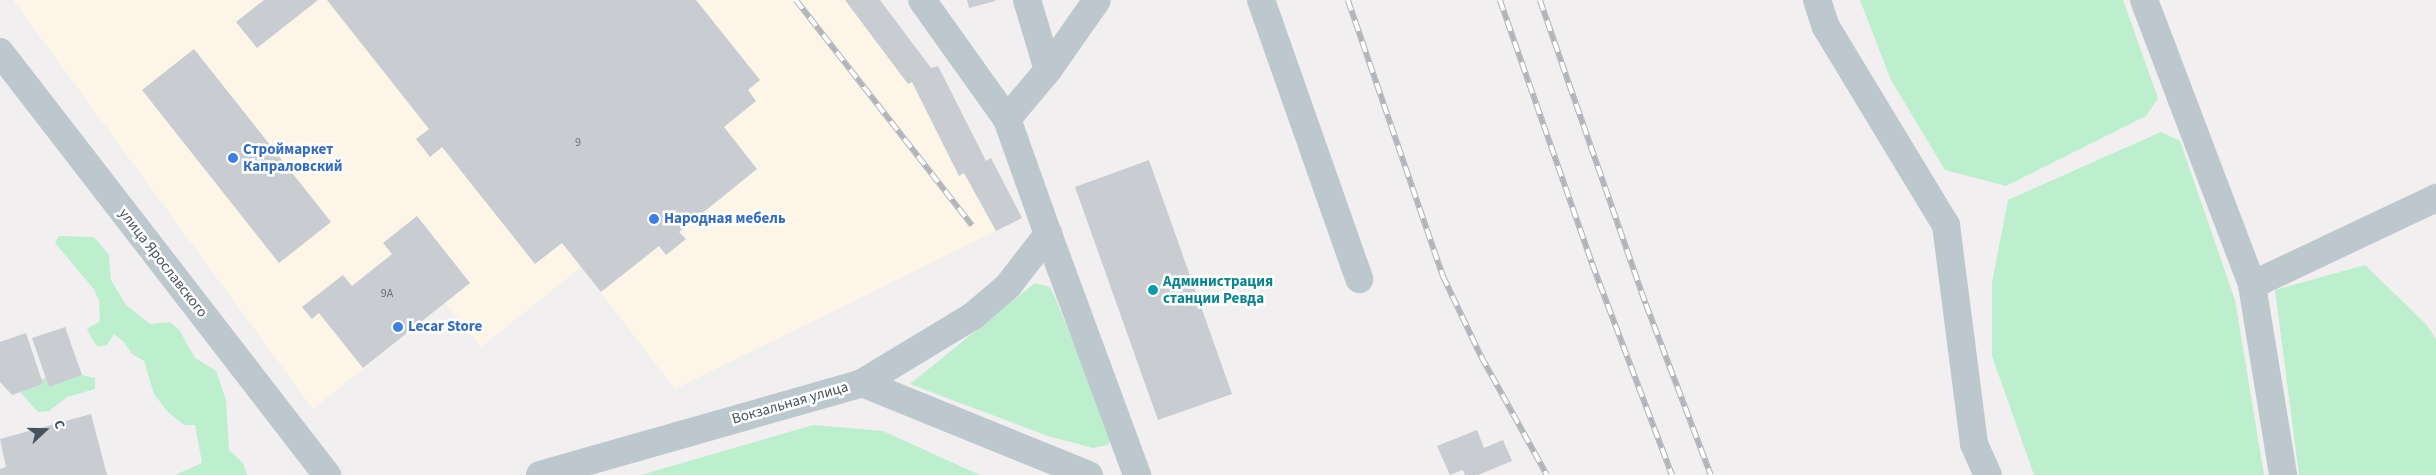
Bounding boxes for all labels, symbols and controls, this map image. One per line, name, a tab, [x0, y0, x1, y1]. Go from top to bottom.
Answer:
house number: 9	[575, 136, 581, 150]
place label: Строймаркет Капраловский	[243, 140, 343, 175]
marker: Строймаркет Капраловский	[227, 152, 239, 164]
street label: улица Ярославского	[115, 205, 211, 321]
place label: Народная мебель	[664, 210, 786, 228]
marker: Народная мебель	[648, 213, 660, 225]
place label: Администрация станции Ревда	[1163, 272, 1273, 307]
marker: Администрация станции Ревда	[1147, 284, 1159, 296]
house number: 9А	[381, 287, 393, 301]
place label: Lecar Store	[408, 318, 482, 336]
marker: Lecar Store	[392, 321, 404, 333]
street label: Вокзальная улица	[730, 378, 850, 428]
north arrow	[20, 405, 70, 455]
text: С	[48, 417, 70, 432]

